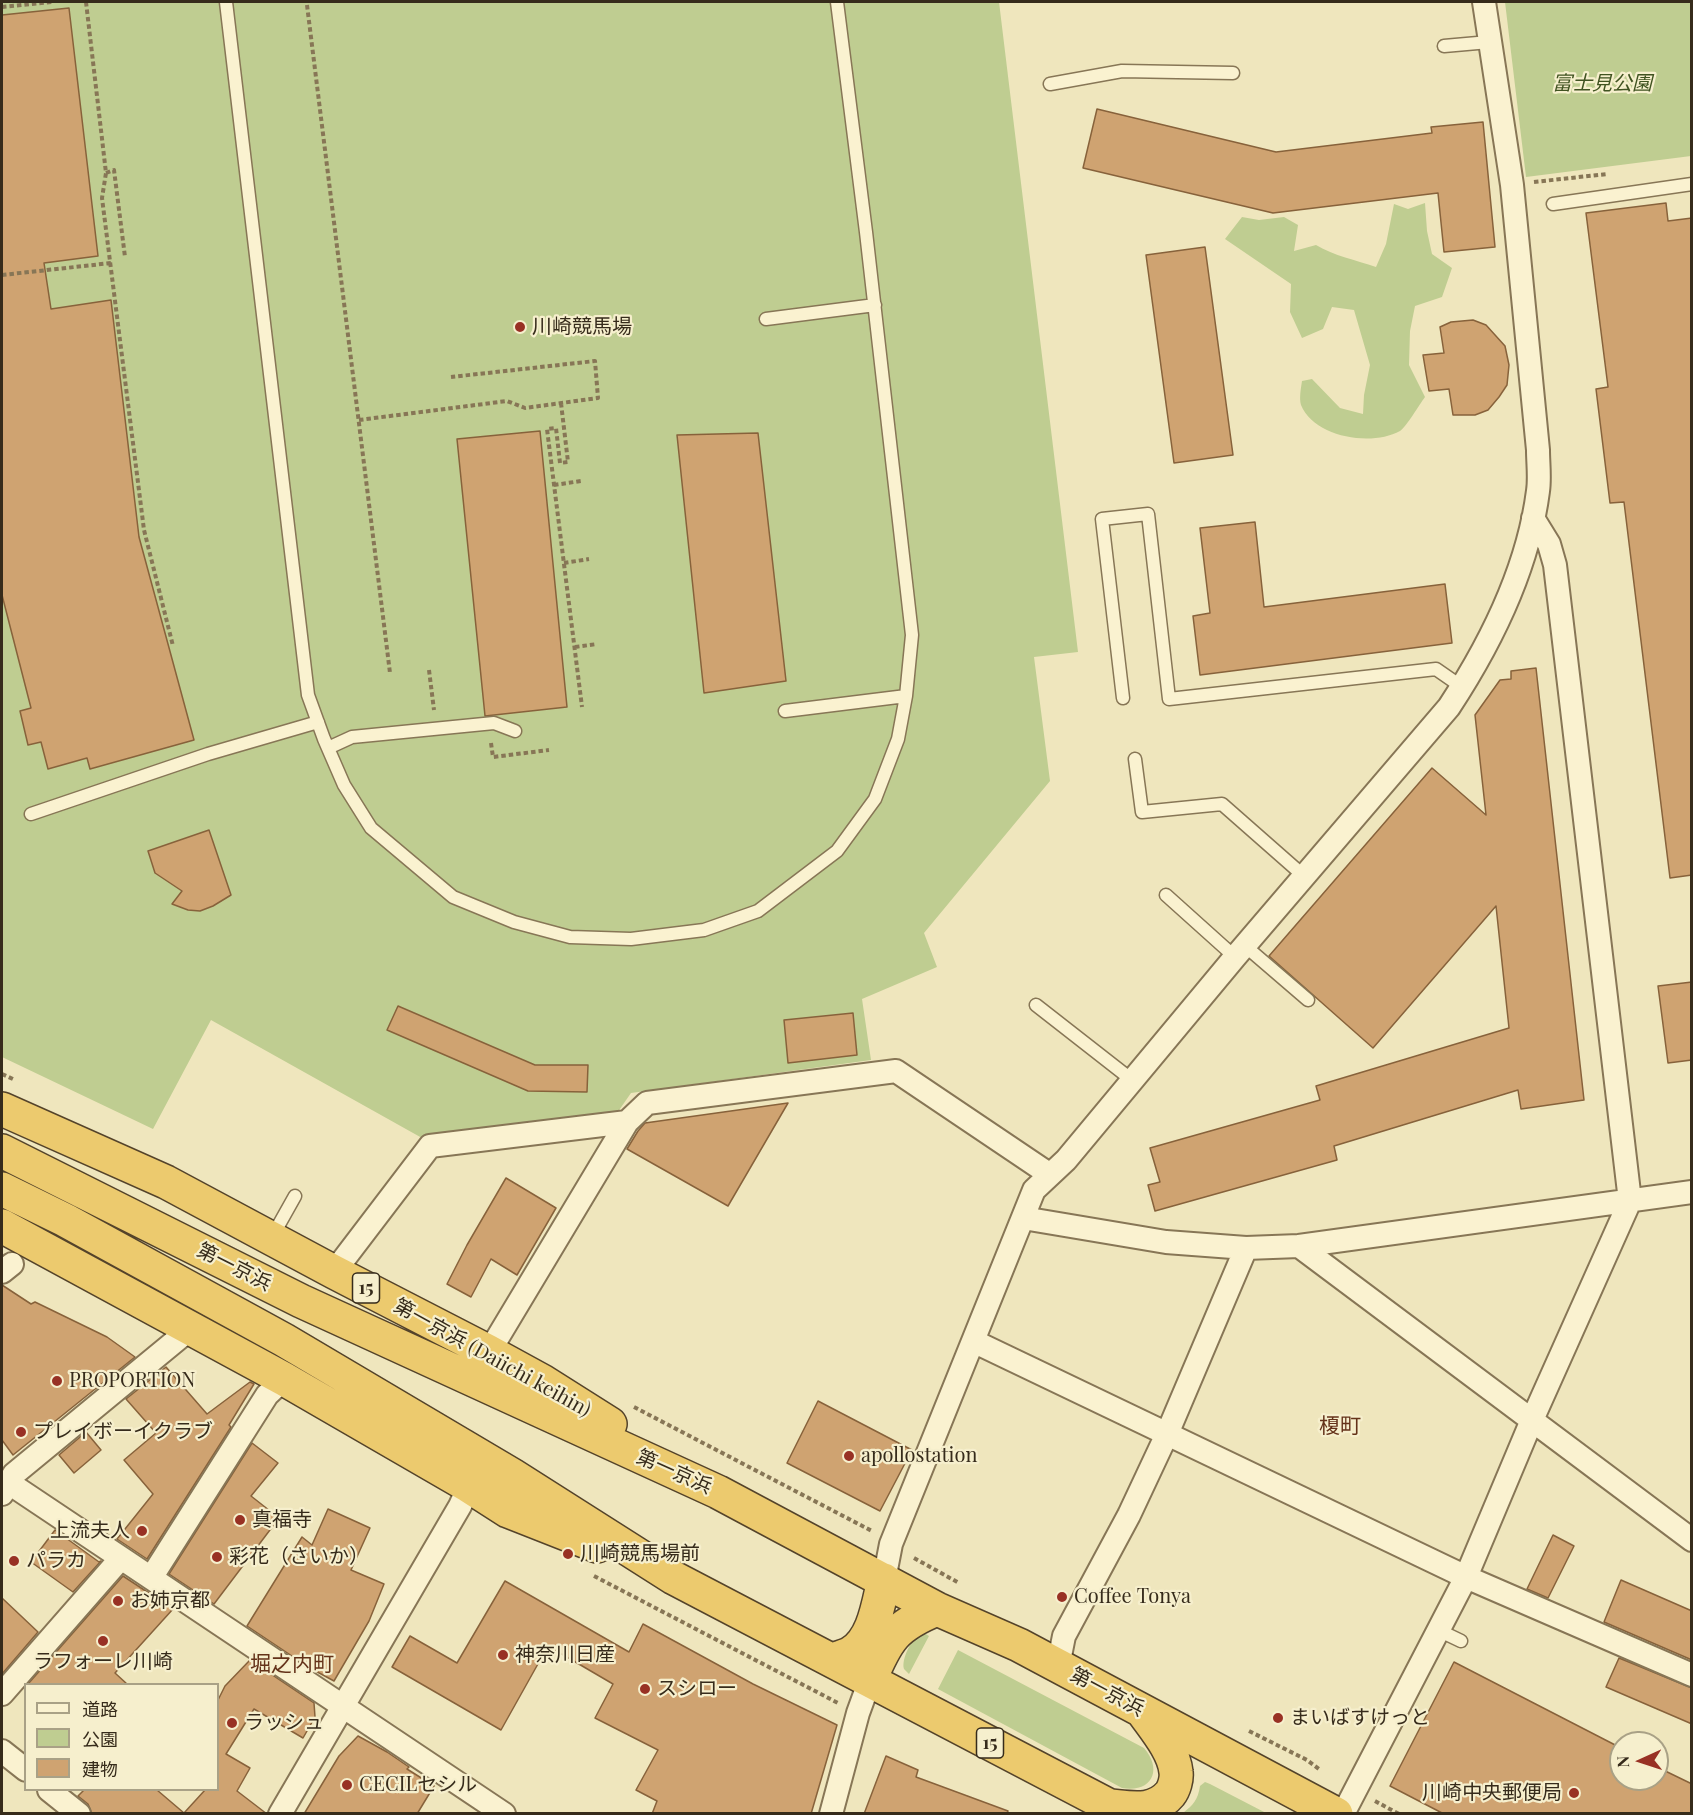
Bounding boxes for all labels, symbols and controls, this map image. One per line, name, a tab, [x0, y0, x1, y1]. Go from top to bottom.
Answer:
park label: 富士見公園	[1552, 72, 1652, 96]
place label: 川崎競馬場	[532, 315, 632, 339]
marker: 川崎競馬場	[513, 320, 527, 334]
street label: 第一京浜	[193, 1238, 275, 1296]
road number: 15	[352, 1273, 380, 1303]
street label: 第一京浜 (Daiichi keihin)	[389, 1294, 595, 1422]
place label: PROPORTION	[69, 1369, 195, 1393]
marker: PROPORTION	[50, 1374, 64, 1388]
district label: 榎町	[1319, 1413, 1361, 1439]
place label: プレイボーイクラブ	[33, 1420, 213, 1444]
marker: プレイボーイクラブ	[14, 1425, 28, 1439]
place label: apollostation	[861, 1444, 977, 1468]
street label: 第一京浜	[633, 1445, 715, 1499]
marker: apollostation	[842, 1449, 856, 1463]
place label: 真福寺	[252, 1508, 312, 1532]
marker: 真福寺	[233, 1513, 247, 1527]
place label: 上流夫人	[50, 1519, 130, 1543]
marker: 上流夫人	[135, 1524, 149, 1538]
place label: 川崎競馬場前	[580, 1542, 700, 1566]
place label: 彩花（さいか）	[229, 1545, 369, 1569]
marker: 川崎競馬場前	[561, 1547, 575, 1561]
place label: パラカ	[26, 1549, 86, 1573]
marker: 彩花（さいか）	[210, 1550, 224, 1564]
marker: パラカ	[7, 1554, 21, 1568]
place label: Coffee Tonya	[1074, 1585, 1191, 1609]
place label: お姉京都	[130, 1589, 210, 1613]
marker: Coffee Tonya	[1055, 1590, 1069, 1604]
marker: お姉京都	[111, 1594, 125, 1608]
marker: ラフォーレ川崎	[96, 1634, 110, 1648]
place label: 神奈川日産	[515, 1643, 615, 1667]
marker: 神奈川日産	[496, 1648, 510, 1662]
place label: ラフォーレ川崎	[33, 1650, 173, 1674]
district label: 堀之内町	[250, 1651, 334, 1677]
street label: 第一京浜	[1066, 1663, 1148, 1721]
place label: スシロー	[657, 1677, 737, 1701]
marker: スシロー	[638, 1682, 652, 1696]
legend	[24, 1683, 219, 1791]
text: 道路	[82, 1697, 118, 1721]
place label: まいばすけっと	[1290, 1706, 1430, 1730]
place label: ラッシュ	[244, 1711, 324, 1735]
marker: まいばすけっと	[1271, 1711, 1285, 1725]
marker: ラッシュ	[225, 1716, 239, 1730]
text: 公園	[82, 1727, 118, 1751]
road number: 15	[976, 1728, 1004, 1758]
north arrow	[1609, 1731, 1669, 1791]
text: N	[1612, 1756, 1633, 1768]
text: 建物	[82, 1757, 118, 1781]
place label: CECILセシル	[359, 1773, 477, 1797]
marker: CECILセシル	[340, 1778, 354, 1792]
place label: 川崎中央郵便局	[1422, 1781, 1562, 1805]
marker: 川崎中央郵便局	[1567, 1786, 1581, 1800]

